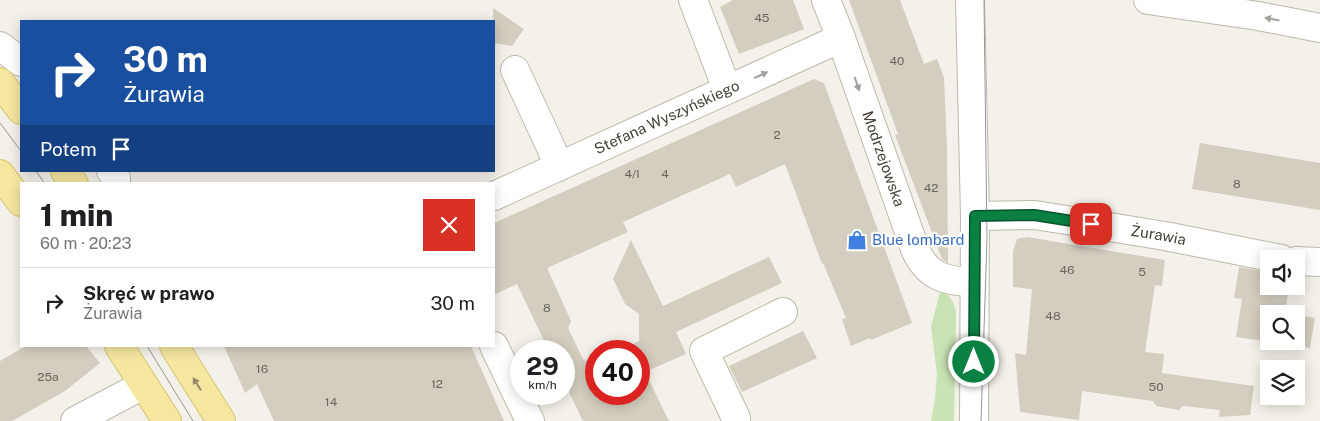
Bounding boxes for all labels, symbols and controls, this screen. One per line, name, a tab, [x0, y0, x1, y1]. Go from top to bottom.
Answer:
house number: 45	[754, 11, 770, 25]
one-way arrow	[1264, 14, 1280, 22]
text: 30 m	[123, 39, 208, 80]
icon: right	[40, 40, 105, 105]
house number: 40	[890, 54, 904, 68]
one-way arrow	[754, 70, 768, 78]
street label: Stefana Wyszyńskiego	[592, 76, 742, 157]
one-way arrow	[853, 77, 861, 92]
text: Żurawia	[123, 81, 205, 107]
street label: Modrzejowska	[859, 109, 909, 209]
house number: 2	[773, 128, 781, 142]
icon: arrive	[107, 135, 135, 163]
text: Potem	[40, 138, 97, 160]
house number: 4/I	[624, 167, 640, 181]
house number: 4	[661, 167, 669, 181]
house number: 8	[1233, 177, 1241, 191]
house number: 42	[924, 181, 938, 195]
text: 1 min	[40, 197, 113, 233]
button: close	[423, 199, 475, 251]
pin	[1070, 203, 1112, 245]
icon: arrive	[1077, 210, 1105, 238]
street label: Żurawia	[1130, 221, 1187, 248]
shop icon: Blue lombard	[846, 229, 868, 251]
place label: Blue lombard	[872, 231, 965, 248]
text: 60 m · 20:23	[40, 234, 132, 253]
map controls	[1260, 250, 1305, 405]
button: sound	[1260, 250, 1305, 295]
house number: 46	[1059, 263, 1075, 277]
house number: 5	[1138, 265, 1146, 279]
text: Skręć w prawo	[83, 282, 215, 304]
icon: right	[40, 289, 68, 317]
text: 30 m	[430, 292, 475, 314]
house number: 8	[543, 301, 551, 315]
text: Żurawia	[83, 304, 142, 323]
button: search	[1260, 305, 1305, 350]
house number: 48	[1045, 309, 1061, 323]
position arrow	[947, 335, 999, 387]
speed limit sign: 40	[585, 340, 650, 405]
text: 29	[526, 351, 559, 381]
button: layers	[1260, 360, 1305, 405]
house number: 16	[256, 362, 268, 376]
house number: 25a	[37, 370, 59, 384]
one-way arrow	[193, 377, 202, 390]
house number: 12	[431, 377, 443, 391]
text: km/h	[528, 378, 557, 392]
house number: 50	[1148, 380, 1164, 394]
house number: 14	[325, 395, 338, 409]

